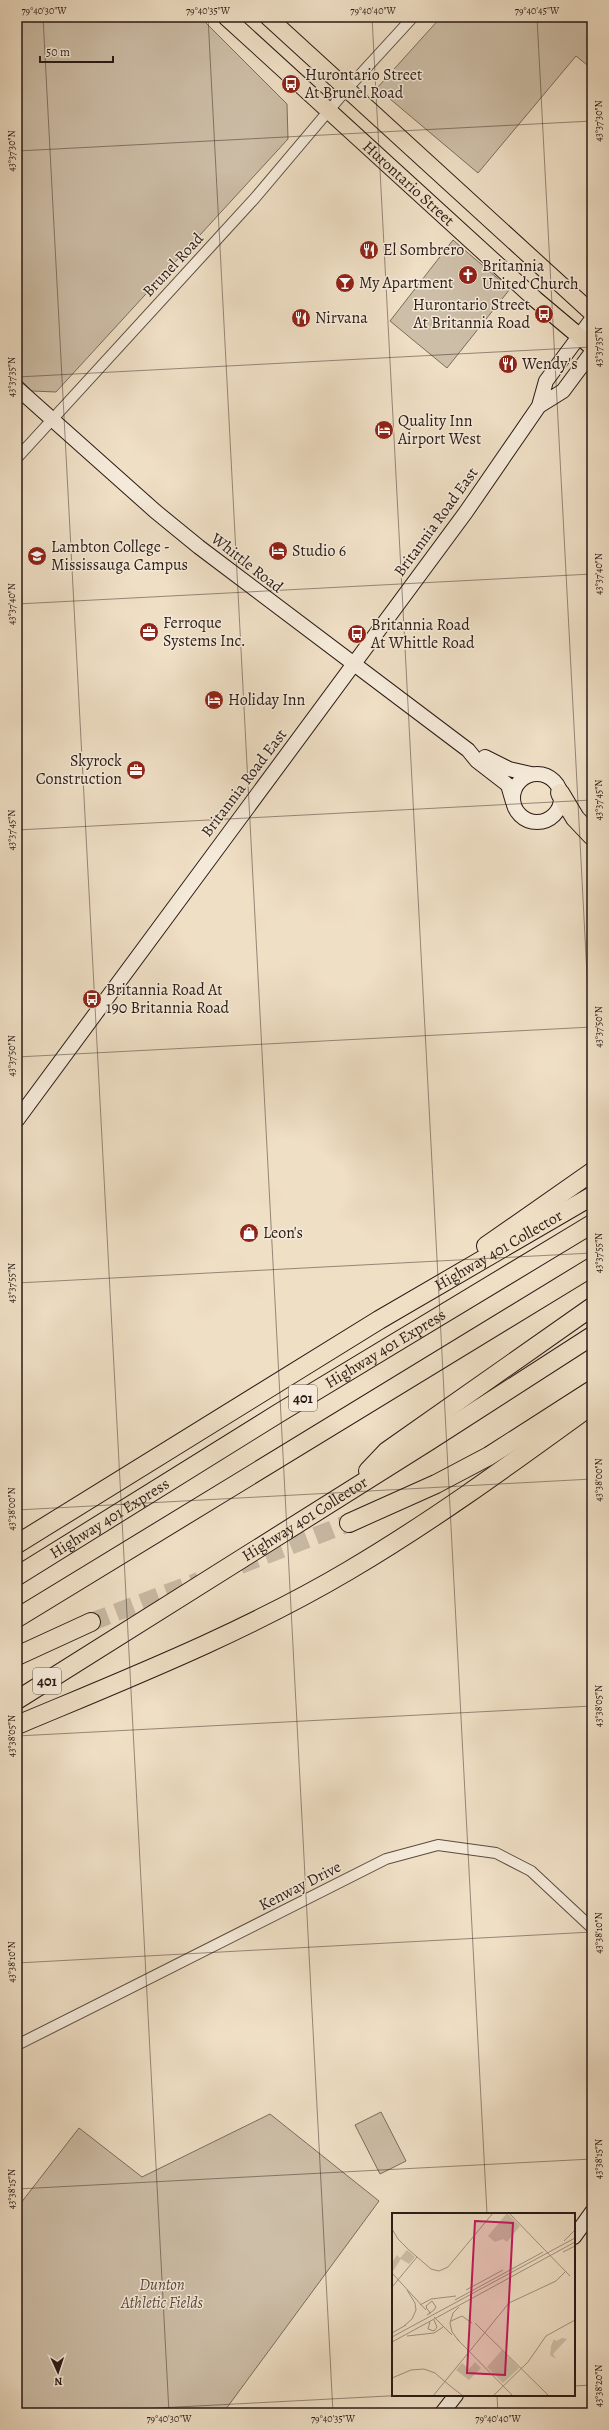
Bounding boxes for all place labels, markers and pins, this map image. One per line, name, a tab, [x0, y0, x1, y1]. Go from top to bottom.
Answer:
place label: Hurontario Street At Brunel Road	[304, 64, 422, 104]
bus stop icon: Hurontario Street At Brunel Road	[280, 73, 302, 95]
restaurant icon: El Sombrero	[358, 239, 380, 261]
place label: El Sombrero	[383, 239, 464, 261]
place label: Britannia United Church	[482, 255, 579, 295]
church icon: Britannia United Church	[457, 264, 479, 286]
bar icon: My Apartment	[334, 272, 356, 294]
place label: My Apartment	[359, 272, 453, 294]
place label: Hurontario Street At Britannia Road	[412, 294, 530, 334]
bus stop icon: Hurontario Street At Britannia Road	[533, 303, 555, 325]
restaurant icon: Nirvana	[290, 307, 312, 329]
place label: Nirvana	[315, 307, 368, 329]
restaurant icon: Wendy's	[497, 353, 519, 375]
place label: Wendy's	[521, 353, 578, 375]
place label: Quality Inn Airport West	[397, 410, 481, 450]
hotel icon: Quality Inn Airport West	[373, 419, 395, 441]
place label: Lambton College - Mississauga Campus	[51, 536, 188, 576]
hotel icon: Studio 6	[267, 540, 289, 562]
place label: Studio 6	[292, 540, 346, 562]
school or university icon: Lambton College - Mississauga Campus	[26, 545, 48, 567]
place label: Ferroque Systems Inc.	[163, 612, 246, 652]
place label: Britannia Road At Whittle Road	[370, 614, 475, 654]
office icon: Ferroque Systems Inc.	[138, 621, 160, 643]
bus stop icon: Britannia Road At Whittle Road	[346, 623, 368, 645]
hotel icon: Holiday Inn	[203, 689, 225, 711]
place label: Holiday Inn	[228, 689, 306, 711]
place label: Skyrock Construction	[36, 750, 122, 790]
office icon: Skyrock Construction	[125, 759, 147, 781]
place label: Britannia Road At 190 Britannia Road	[106, 979, 230, 1019]
bus stop icon: Britannia Road At 190 Britannia Road	[81, 988, 103, 1010]
shop icon: Leon's	[238, 1222, 260, 1244]
place label: Leon's	[263, 1222, 303, 1244]

